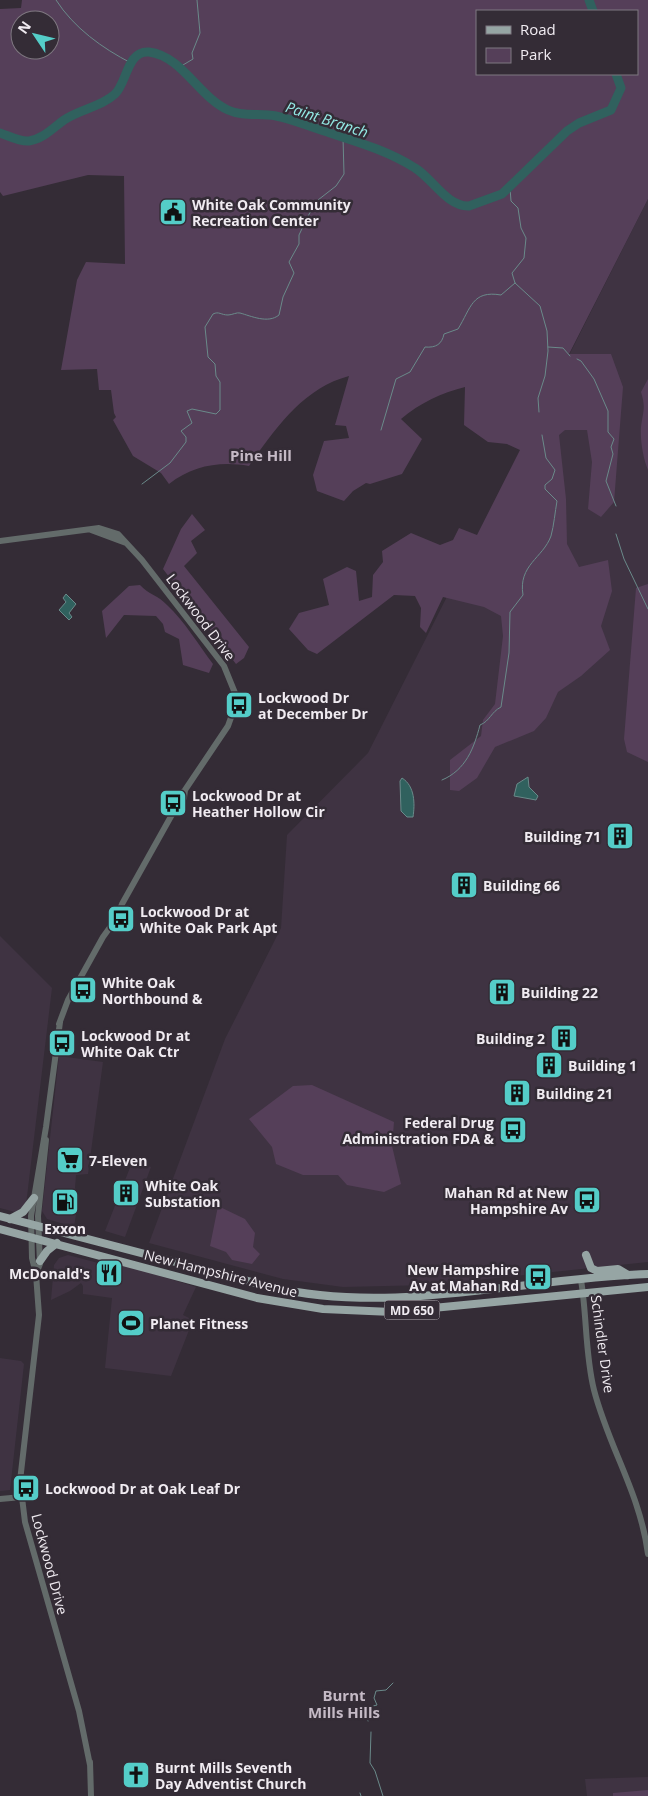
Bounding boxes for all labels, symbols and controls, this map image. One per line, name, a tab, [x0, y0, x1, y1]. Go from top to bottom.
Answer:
north arrow	[10, 10, 60, 60]
legend	[476, 10, 638, 75]
text: N	[13, 17, 35, 37]
text: Road	[520, 19, 556, 39]
text: Park	[520, 44, 551, 64]
water label: Paint Branch	[283, 96, 371, 142]
place label: White Oak Community Recreation Center	[192, 195, 351, 230]
public building icon: White Oak Community Recreation Center	[158, 197, 188, 227]
district label: Pine Hill	[230, 445, 292, 465]
street label: Lockwood Drive	[162, 570, 240, 664]
place label: Lockwood Dr at December Dr	[258, 688, 369, 723]
bus stop icon: Lockwood Dr at December Dr	[224, 690, 254, 720]
place label: Lockwood Dr at Heather Hollow Cir	[192, 786, 325, 821]
bus stop icon: Lockwood Dr at Heather Hollow Cir	[158, 788, 188, 818]
building icon: Building 71	[605, 821, 635, 851]
place label: Building 71	[524, 827, 601, 846]
building icon: Building 66	[449, 870, 479, 900]
place label: Building 66	[483, 876, 560, 895]
place label: Lockwood Dr at White Oak Park Apt	[140, 902, 277, 937]
bus stop icon: Lockwood Dr at White Oak Park Apt	[106, 904, 136, 934]
place label: White Oak Northbound &	[102, 973, 203, 1008]
bus stop icon: White Oak Northbound &	[68, 975, 98, 1005]
building icon: Building 22	[487, 977, 517, 1007]
place label: Building 22	[521, 983, 598, 1002]
building icon: Building 2	[549, 1023, 579, 1053]
place label: Lockwood Dr at White Oak Ctr	[81, 1026, 190, 1061]
bus stop icon: Lockwood Dr at White Oak Ctr	[47, 1028, 77, 1058]
place label: Building 2	[476, 1029, 545, 1048]
building icon: Building 1	[534, 1050, 564, 1080]
place label: Building 1	[568, 1056, 637, 1075]
building icon: Building 21	[502, 1078, 532, 1108]
place label: Building 21	[536, 1084, 613, 1103]
place label: Federal Drug Administration FDA &	[342, 1113, 494, 1148]
bus stop icon: Federal Drug Administration FDA &	[498, 1115, 528, 1145]
supermarket icon: 7-Eleven	[55, 1145, 85, 1175]
place label: 7-Eleven	[89, 1151, 147, 1170]
place label: White Oak Substation	[145, 1176, 220, 1211]
building icon: White Oak Substation	[111, 1178, 141, 1208]
place label: Mahan Rd at New Hampshire Av	[444, 1183, 568, 1218]
bus stop icon: Mahan Rd at New Hampshire Av	[572, 1185, 602, 1215]
fuel station icon: Exxon	[50, 1187, 80, 1217]
place label: Exxon	[44, 1219, 86, 1238]
street label: New Hampshire Avenue	[142, 1245, 300, 1301]
restaurant icon: McDonald's	[94, 1258, 124, 1288]
place label: New Hampshire Av at Mahan Rd	[407, 1260, 519, 1295]
bus stop icon: New Hampshire Av at Mahan Rd	[523, 1262, 553, 1292]
place label: McDonald's	[9, 1264, 90, 1283]
street label: Schindler Drive	[587, 1294, 619, 1394]
road number: MD 650	[384, 1300, 440, 1320]
sports icon: Planet Fitness	[116, 1308, 146, 1338]
place label: Planet Fitness	[150, 1314, 248, 1333]
bus stop icon: Lockwood Dr at Oak Leaf Dr	[11, 1473, 41, 1503]
place label: Lockwood Dr at Oak Leaf Dr	[45, 1479, 241, 1498]
street label: Lockwood Drive	[27, 1511, 73, 1617]
district label: Burnt Mills Hills	[308, 1685, 380, 1722]
place label: Burnt Mills Seventh Day Adventist Church	[155, 1758, 306, 1793]
church icon: Burnt Mills Seventh Day Adventist Church	[121, 1760, 151, 1790]

